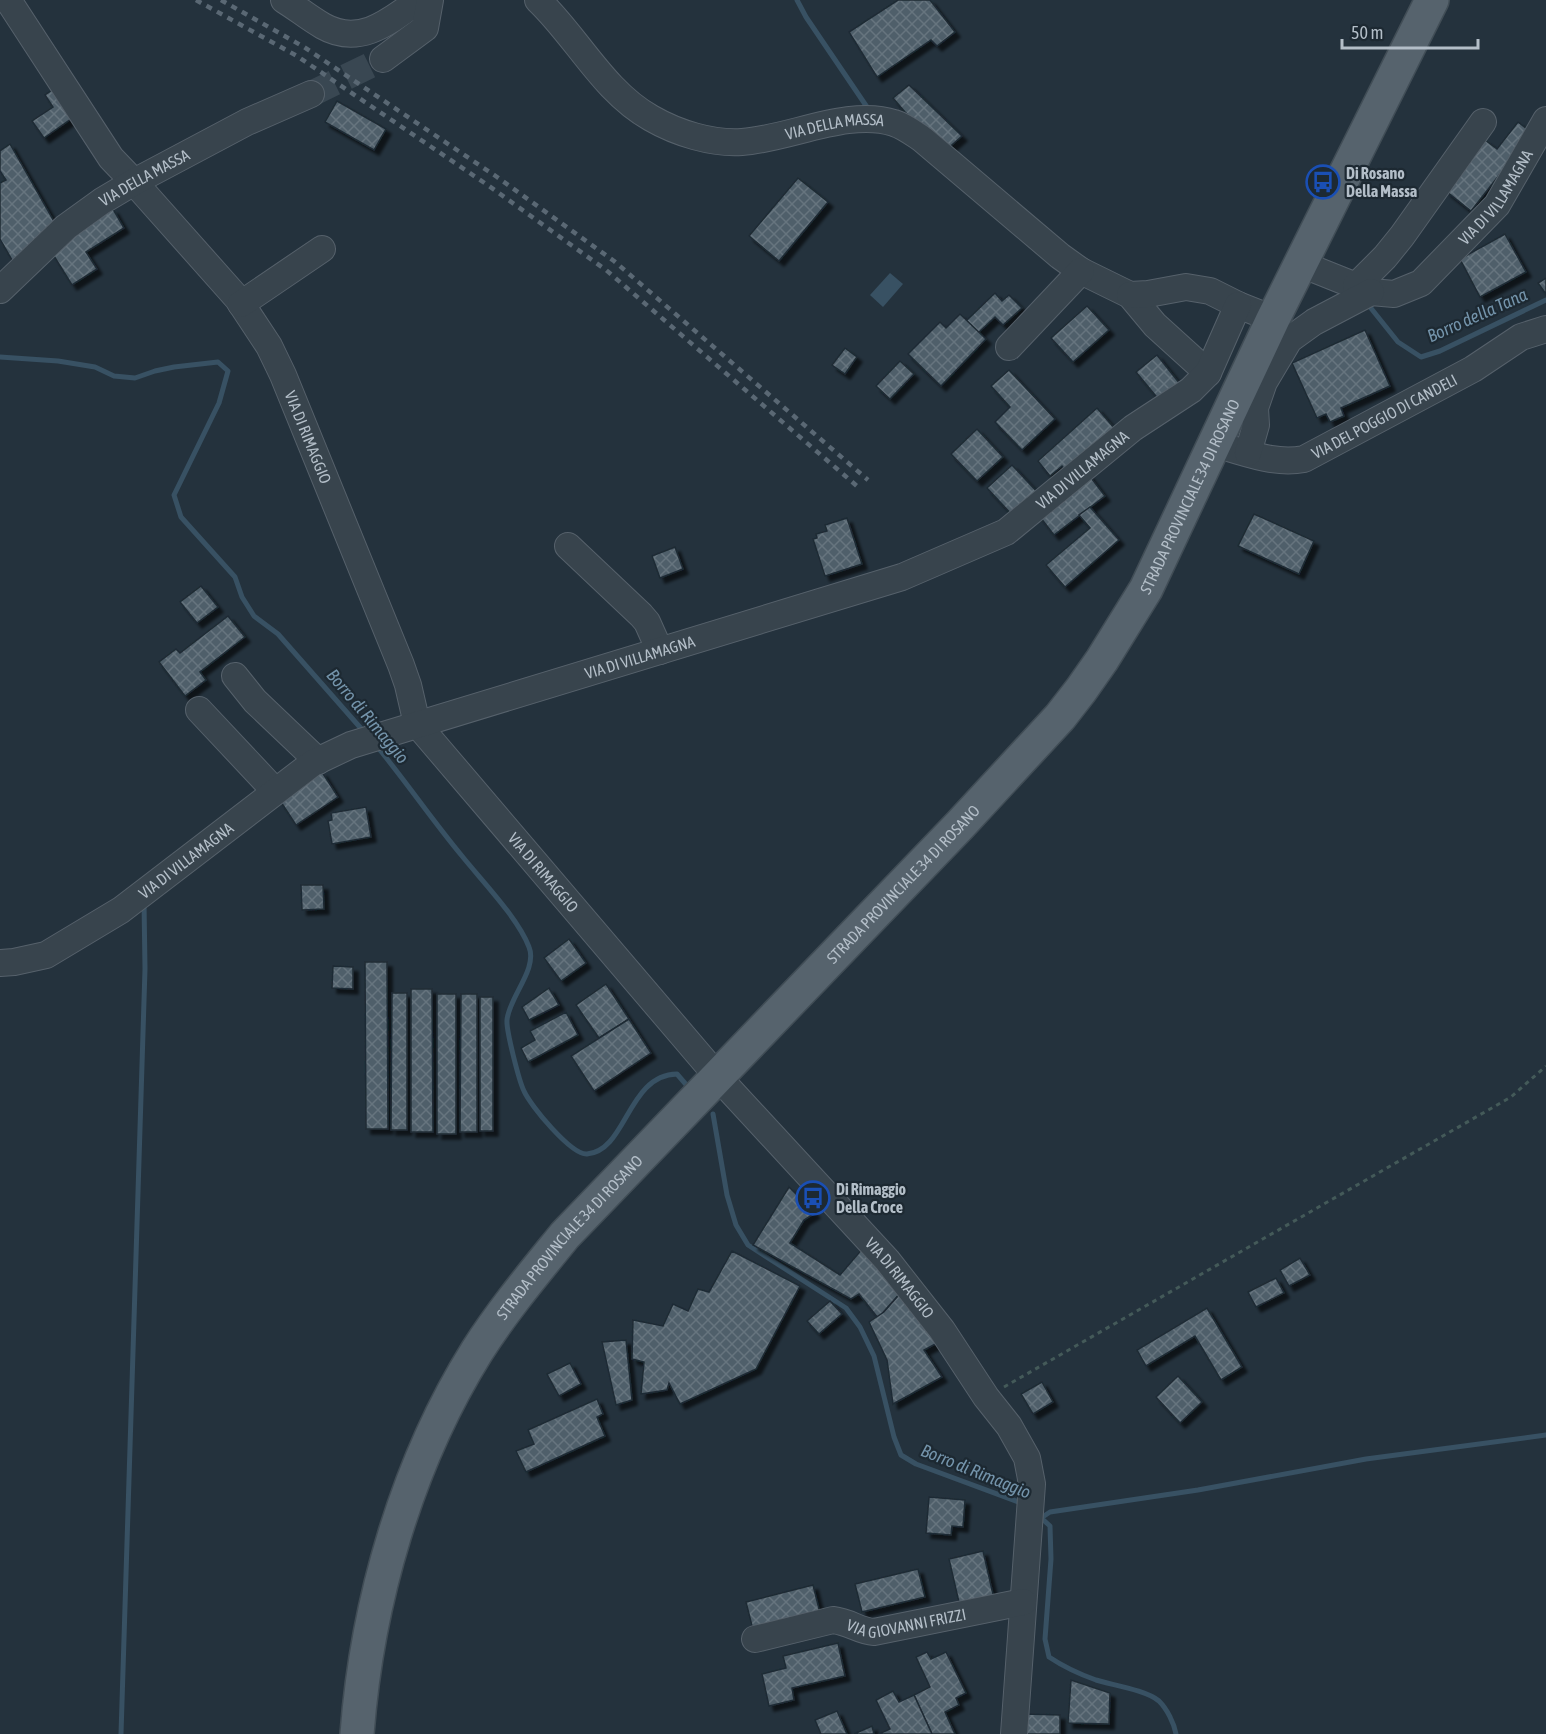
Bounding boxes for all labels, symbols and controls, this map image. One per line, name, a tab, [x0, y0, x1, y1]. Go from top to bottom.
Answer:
scale bar	[1342, 12, 1478, 50]
text: 50 m	[1351, 22, 1383, 43]
street label: VIA DELLA MASSA	[783, 110, 885, 143]
street label: VIA DELLA MASSA	[96, 145, 192, 210]
street label: VIA DI VILLAMAGNA	[1455, 146, 1536, 248]
bus stop icon: Di Rosano Della Massa	[1305, 164, 1341, 200]
place label: Di Rosano Della Massa	[1346, 164, 1417, 200]
water label: Borro della Tana	[1424, 283, 1531, 346]
street label: VIA DEL POGGIO DI CANDELI	[1309, 370, 1460, 462]
street label: VIA DI RIMAGGIO	[281, 388, 335, 486]
street label: STRADA PROVINCIALE 34 DI ROSANO	[1136, 396, 1243, 597]
street label: VIA DI VILLAMAGNA	[1033, 426, 1132, 513]
street label: VIA DI VILLAMAGNA	[583, 632, 697, 682]
water label: Borro di Rimaggio	[322, 665, 414, 767]
street label: STRADA PROVINCIALE 34 DI ROSANO	[823, 801, 983, 967]
street label: VIA DI VILLAMAGNA	[135, 818, 237, 902]
street label: VIA DI RIMAGGIO	[505, 829, 582, 915]
street label: STRADA PROVINCIALE 34 DI ROSANO	[493, 1151, 646, 1323]
bus stop icon: Di Rimaggio Della Croce	[795, 1180, 831, 1216]
place label: Di Rimaggio Della Croce	[836, 1180, 907, 1216]
street label: VIA DI RIMAGGIO	[862, 1234, 938, 1321]
water label: Borro di Rimaggio	[918, 1439, 1034, 1503]
street label: VIA GIOVANNI FRIZZI	[844, 1605, 967, 1641]

